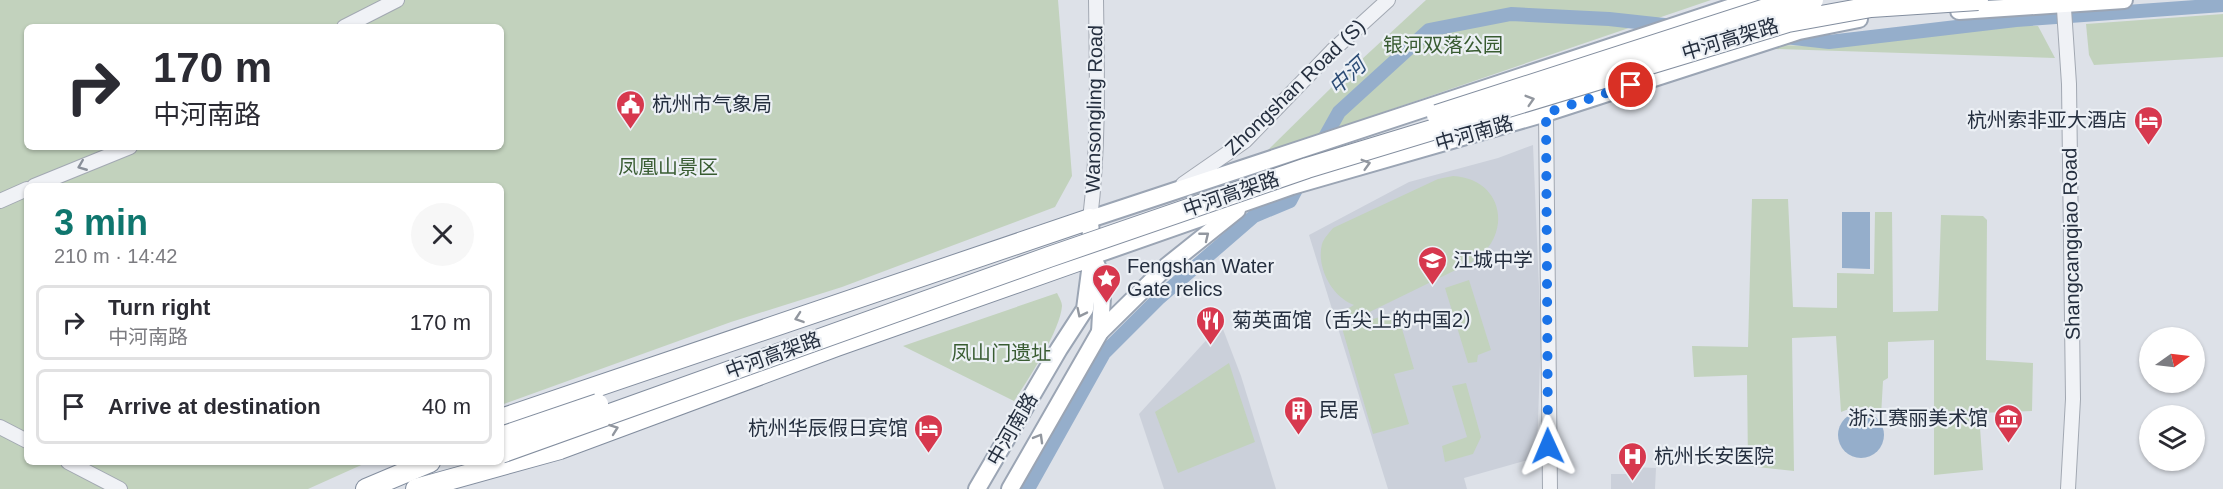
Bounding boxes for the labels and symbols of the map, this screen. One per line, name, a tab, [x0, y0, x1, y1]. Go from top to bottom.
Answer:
street label: 中河高架路	[1679, 14, 1781, 64]
street label: Zhongshan Road (S)	[1221, 15, 1369, 159]
street label: Wansongling Road	[1082, 25, 1106, 193]
park label: 银河双落公园	[1383, 34, 1503, 56]
water label: 中河	[1324, 51, 1373, 99]
pin	[1605, 59, 1656, 110]
public building icon: 杭州市气象局	[615, 88, 647, 130]
place label: 杭州市气象局	[652, 93, 772, 115]
one-way arrow	[1524, 95, 1535, 107]
hotel icon: 杭州索非亚大酒店	[2132, 104, 2164, 146]
place label: 杭州索非亚大酒店	[1967, 109, 2127, 131]
street label: 中河南路	[1433, 111, 1515, 155]
street label: Shangcangqiao Road	[2058, 148, 2084, 340]
park label: 凤凰山景区	[618, 156, 718, 178]
one-way arrow	[78, 159, 88, 172]
one-way arrow	[1360, 159, 1371, 171]
street label: 中河高架路	[1180, 167, 1282, 221]
one-way arrow	[1198, 232, 1209, 243]
school or university icon: 江城中学	[1416, 244, 1448, 286]
place label: 江城中学	[1453, 249, 1533, 271]
place label: Fengshan Water Gate relics	[1127, 255, 1274, 300]
place icon: Fengshan Water Gate relics	[1090, 262, 1122, 304]
restaurant icon: 菊英面馆（舌尖上的中国2）	[1195, 304, 1227, 346]
one-way arrow	[1076, 306, 1088, 317]
place label: 菊英面馆（舌尖上的中国2）	[1232, 309, 1483, 331]
one-way arrow	[794, 311, 805, 323]
north arrow	[2139, 327, 2205, 393]
street label: 中河高架路	[722, 328, 824, 382]
park label: 凤山门遗址	[951, 342, 1051, 364]
street label: 中河南路	[982, 389, 1042, 469]
building icon: 民居	[1282, 394, 1314, 436]
place label: 民居	[1319, 399, 1359, 421]
museum icon: 浙江赛丽美术馆	[1993, 402, 2025, 444]
place label: 浙江赛丽美术馆	[1848, 407, 1988, 429]
hotel icon: 杭州华辰假日宾馆	[913, 412, 945, 454]
position arrow	[1516, 414, 1580, 478]
place label: 杭州华辰假日宾馆	[748, 417, 908, 439]
one-way arrow	[609, 423, 619, 436]
one-way arrow	[1032, 434, 1043, 444]
hospital icon: 杭州长安医院	[1617, 440, 1649, 482]
place label: 杭州长安医院	[1654, 445, 1774, 467]

